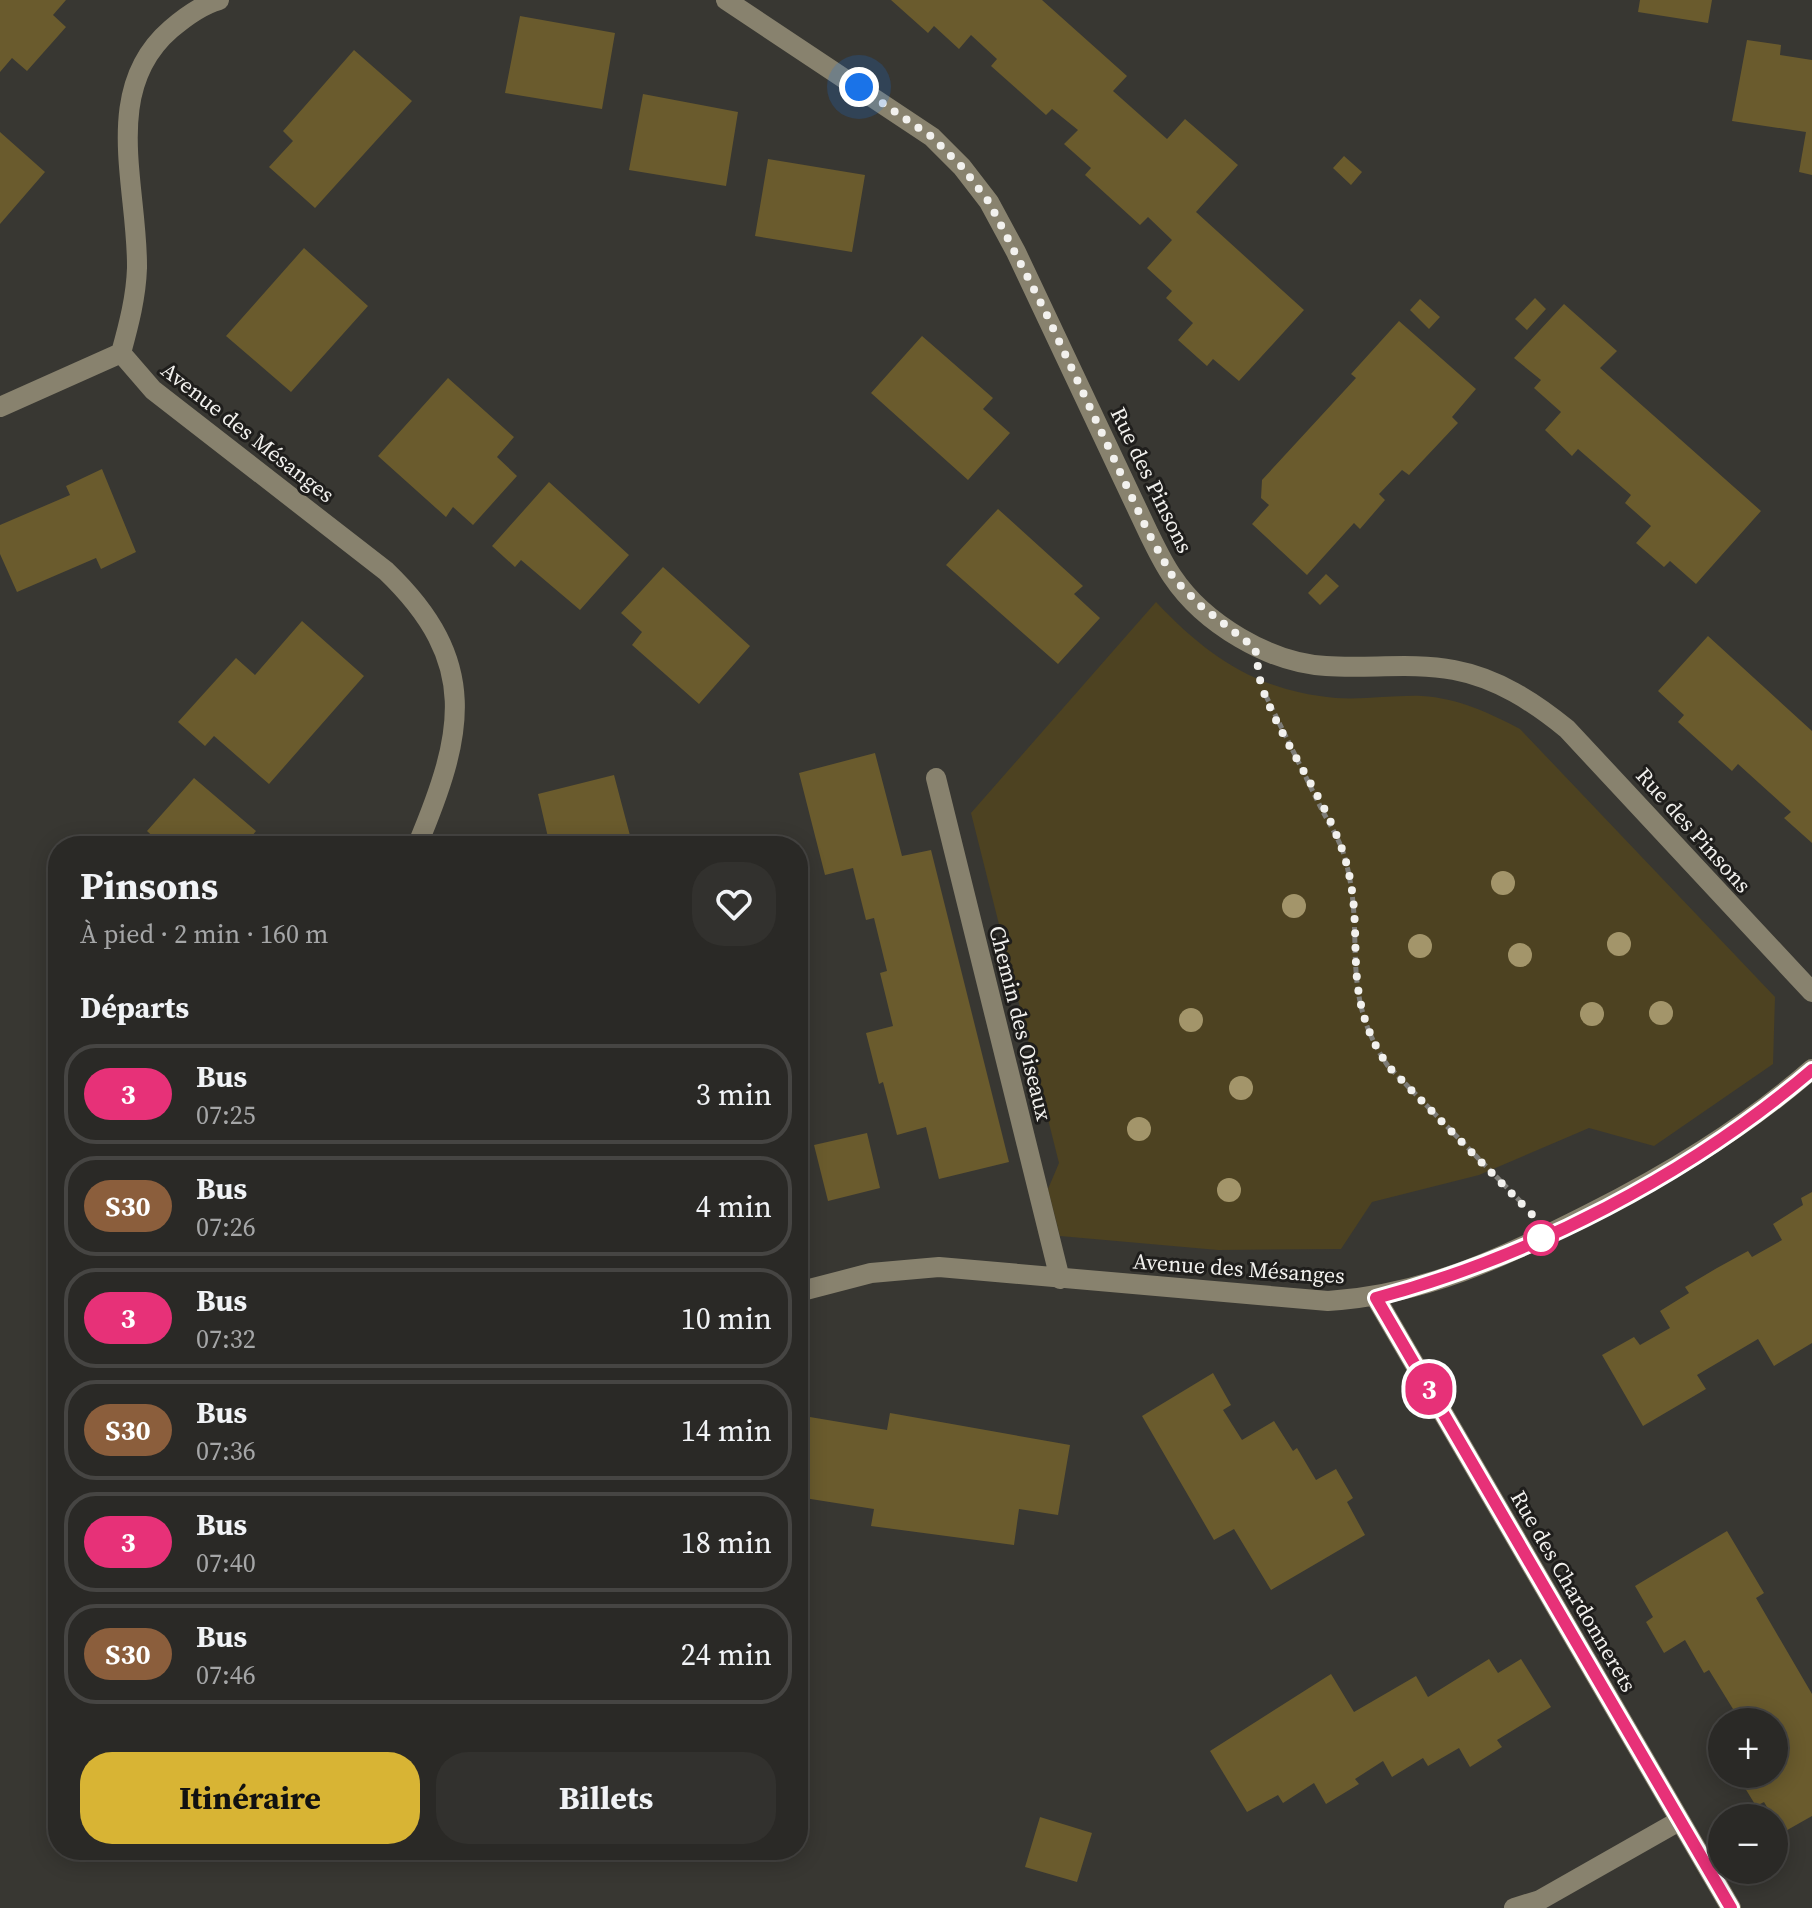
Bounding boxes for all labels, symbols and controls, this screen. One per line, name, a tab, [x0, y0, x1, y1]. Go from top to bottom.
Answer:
your location	[839, 67, 879, 107]
street label: Avenue des Mésanges	[155, 355, 341, 509]
street label: Rue des Pinsons	[1104, 402, 1200, 558]
street label: Rue des Pinsons	[1630, 761, 1758, 899]
text: Pinsons	[80, 860, 218, 912]
button: heart	[692, 862, 776, 946]
text: À pied · 2 min · 160 m	[80, 916, 329, 952]
street label: Chemin des Oiseaux	[982, 922, 1060, 1124]
text: Départs	[80, 987, 189, 1028]
text: Bus	[196, 1056, 247, 1097]
text: 3 min	[696, 1074, 772, 1115]
text: 3	[120, 1075, 136, 1113]
text: 07:25	[196, 1097, 256, 1133]
text: Bus	[196, 1168, 247, 1209]
text: 4 min	[696, 1186, 772, 1227]
text: S30	[105, 1187, 151, 1225]
text: 07:26	[196, 1209, 256, 1245]
unlabelled marker	[1524, 1221, 1558, 1255]
street label: Avenue des Mésanges	[1132, 1246, 1346, 1290]
text: Bus	[196, 1280, 247, 1321]
text: 10 min	[681, 1298, 772, 1339]
text: 3	[120, 1299, 136, 1337]
text: 07:32	[196, 1321, 256, 1357]
line badge: 3	[1403, 1363, 1455, 1415]
text: 3	[1421, 1370, 1437, 1408]
text: Bus	[196, 1392, 247, 1433]
text: 14 min	[681, 1410, 772, 1451]
text: S30	[105, 1411, 151, 1449]
text: 07:36	[196, 1433, 256, 1469]
street label: Rue des Chardonnerets	[1504, 1485, 1644, 1697]
text: Bus	[196, 1504, 247, 1545]
text: 18 min	[681, 1522, 772, 1563]
text: 3	[120, 1523, 136, 1561]
text: 07:40	[196, 1545, 256, 1581]
text: Bus	[196, 1616, 247, 1657]
text: 24 min	[681, 1634, 772, 1675]
text: S30	[105, 1635, 151, 1673]
text: 07:46	[196, 1657, 256, 1693]
map controls	[1708, 1708, 1788, 1884]
button: +	[1708, 1708, 1788, 1788]
button: Itinéraire	[80, 1752, 420, 1844]
button: Billets	[436, 1752, 776, 1844]
button: −	[1708, 1804, 1788, 1884]

